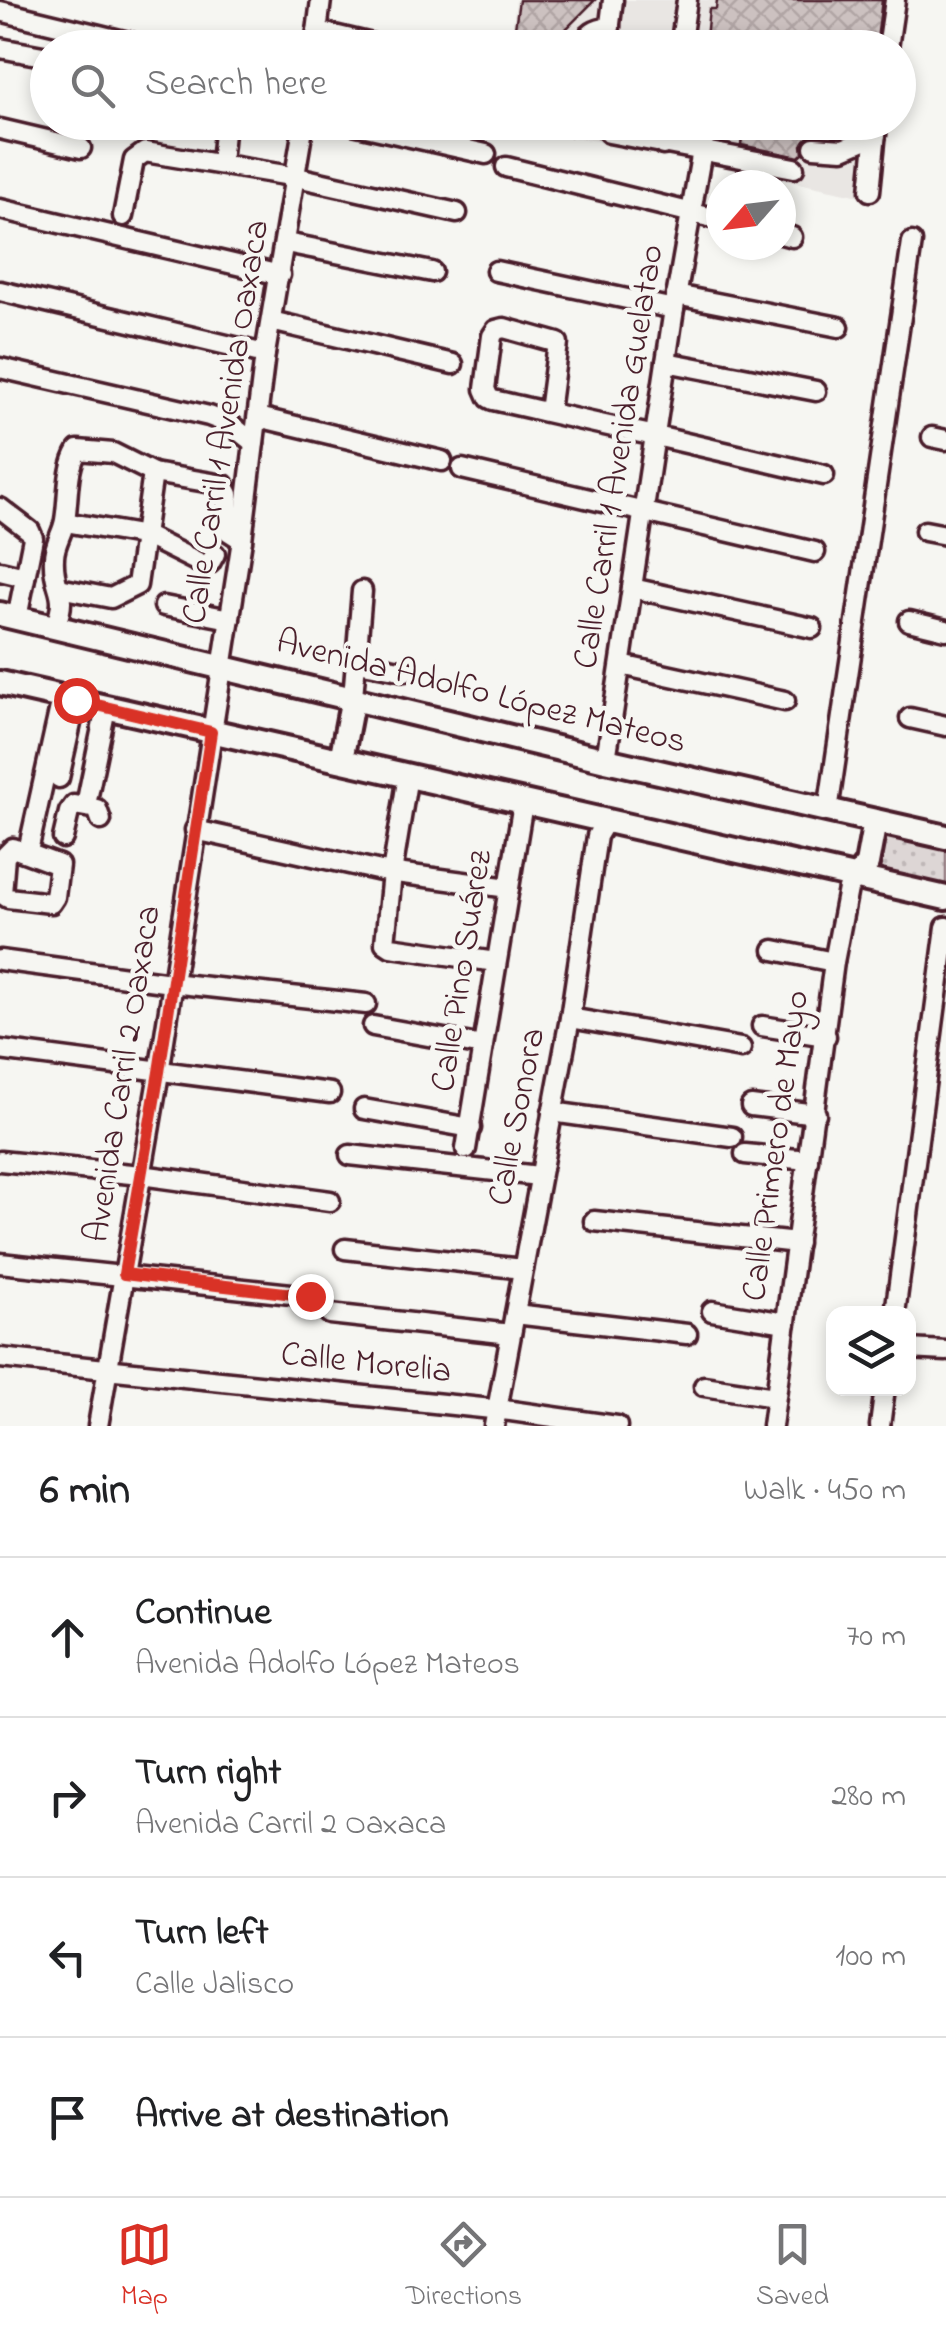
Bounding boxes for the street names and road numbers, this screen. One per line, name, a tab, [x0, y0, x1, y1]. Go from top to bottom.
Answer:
street label: Calle Carril 1 Avenida Oaxaca	[170, 216, 284, 628]
street label: Calle Carril 1 Avenida Guelatao	[561, 241, 679, 673]
street label: Avenida Adolfo López Mateos	[271, 617, 691, 769]
street label: Calle Pino Suárez	[419, 846, 507, 1096]
street label: Avenida Carril 2 Oaxaca	[72, 902, 176, 1246]
street label: Calle Primero de Mayo	[730, 987, 824, 1305]
street label: Calle Sonora	[476, 1024, 560, 1210]
street label: Calle Morelia	[278, 1330, 454, 1398]

